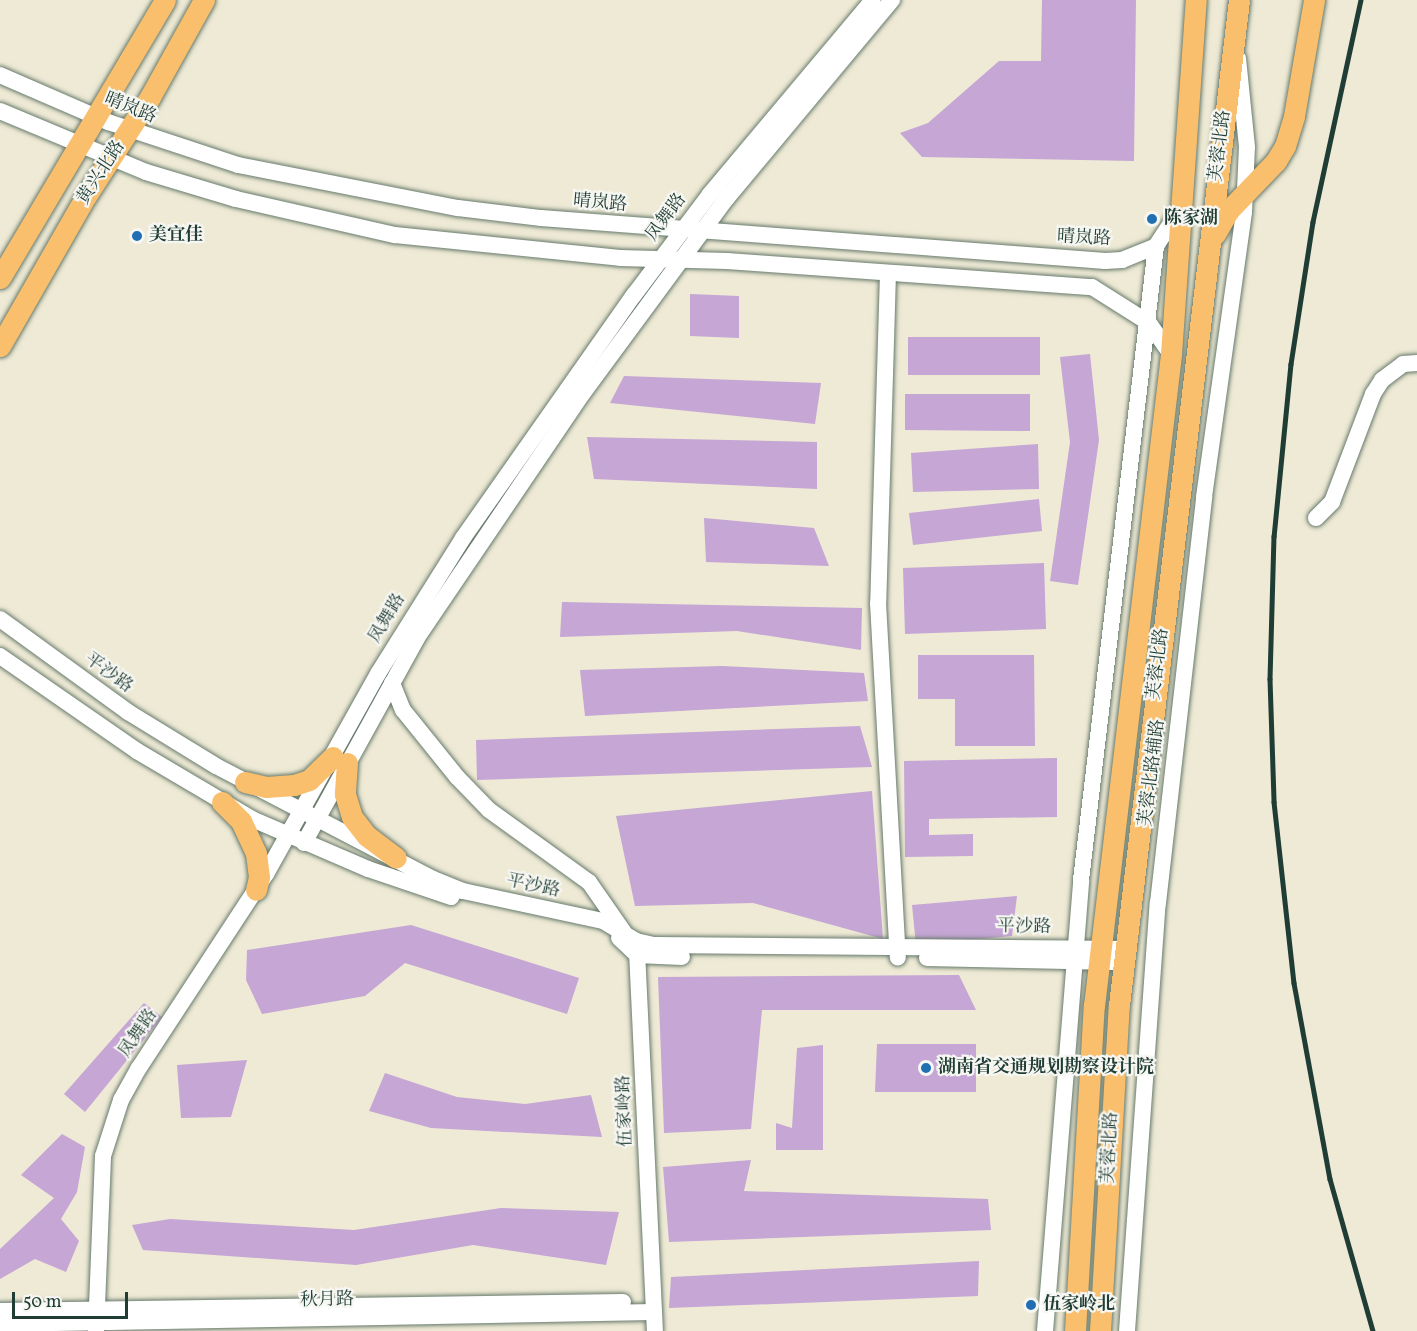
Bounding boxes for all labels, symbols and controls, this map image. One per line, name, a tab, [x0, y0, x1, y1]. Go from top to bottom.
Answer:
street label: 晴岚路	[101, 89, 159, 129]
street label: 芙蓉北路	[1206, 109, 1236, 183]
street label: 黄兴北路	[73, 137, 131, 209]
street label: 凤舞路	[642, 190, 692, 246]
street label: 晴岚路	[572, 191, 628, 217]
place label: 陈家湖	[1164, 208, 1218, 230]
marker: 陈家湖	[1145, 212, 1159, 226]
place label: 美宜佳	[149, 225, 203, 247]
street label: 晴岚路	[1056, 227, 1112, 251]
marker: 美宜佳	[130, 229, 144, 243]
street label: 凤舞路	[365, 590, 411, 648]
street label: 芙蓉北路	[1144, 627, 1174, 701]
street label: 平沙路	[80, 649, 136, 699]
street label: 芙蓉北路辅路	[1136, 718, 1170, 828]
street label: 平沙路	[504, 871, 562, 903]
street label: 平沙路	[997, 917, 1051, 939]
street label: 凤舞路	[115, 1006, 163, 1062]
place label: 湖南省交通规划勘察设计院	[938, 1057, 1154, 1079]
marker: 湖南省交通规划勘察设计院	[919, 1061, 933, 1075]
street label: 伍家岭路	[614, 1075, 638, 1147]
street label: 芙蓉北路	[1098, 1111, 1124, 1185]
scale bar	[15, 1280, 130, 1318]
text: 50 m	[23, 1290, 62, 1315]
street label: 秋月路	[300, 1290, 354, 1312]
place label: 伍家岭北	[1043, 1294, 1115, 1316]
marker: 伍家岭北	[1024, 1298, 1038, 1312]

